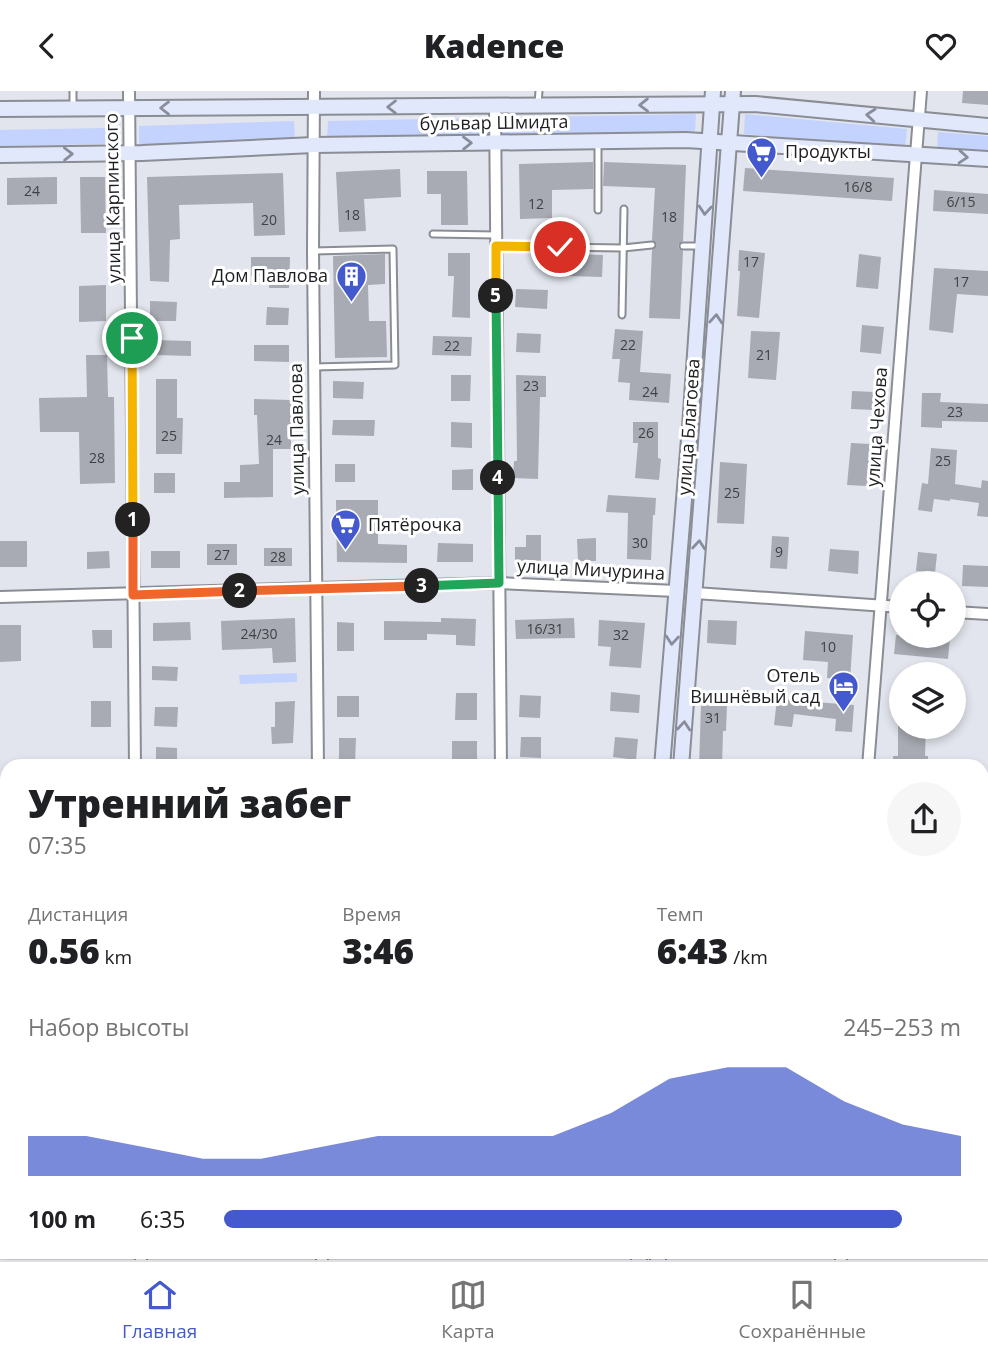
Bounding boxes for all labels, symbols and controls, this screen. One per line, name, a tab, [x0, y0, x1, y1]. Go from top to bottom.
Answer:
text: Kadence	[424, 24, 564, 67]
icon: back	[28, 27, 66, 65]
icon: heart	[922, 27, 960, 65]
one-way arrow	[638, 97, 649, 112]
one-way arrow	[386, 99, 397, 115]
one-way arrow	[159, 100, 170, 116]
one-way arrow	[865, 108, 876, 123]
street label: бульвар Шмидта	[419, 109, 569, 135]
street label: улица Карпинского	[99, 113, 125, 283]
one-way arrow	[462, 135, 473, 150]
supermarket icon: Продукты	[745, 135, 779, 179]
place label: Продукты	[785, 139, 871, 163]
one-way arrow	[63, 146, 74, 162]
one-way arrow	[958, 149, 969, 164]
house number: 16/8	[843, 177, 873, 196]
house number: 24	[24, 181, 40, 200]
house number: 6/15	[946, 192, 976, 211]
house number: 12	[528, 194, 544, 213]
house number: 18	[344, 205, 360, 224]
one-way arrow	[698, 205, 713, 216]
house number: 18	[661, 207, 677, 226]
house number: 20	[261, 210, 277, 229]
pin	[530, 217, 590, 277]
icon: check	[541, 228, 579, 266]
house number: 17	[743, 252, 759, 271]
building icon: Дом Павлова	[334, 259, 368, 303]
place label: Дом Павлова	[212, 263, 328, 287]
house number: 17	[953, 272, 969, 291]
pin: 5	[478, 279, 514, 313]
text: 5	[490, 282, 501, 308]
pin	[102, 308, 162, 368]
one-way arrow	[708, 313, 723, 324]
icon: arrive	[113, 319, 151, 357]
house number: 22	[620, 335, 636, 354]
house number: 22	[444, 336, 460, 355]
house number: 21	[756, 345, 772, 364]
street label: улица Благоева	[671, 358, 705, 496]
street label: улица Павлова	[283, 363, 309, 495]
street label: улица Чехова	[860, 366, 892, 488]
house number: 23	[523, 376, 539, 395]
house number: 24	[642, 382, 658, 401]
house number: 23	[947, 402, 963, 421]
house number: 26	[638, 423, 654, 442]
house number: 25	[161, 426, 177, 445]
house number: 24	[266, 430, 282, 449]
house number: 28	[89, 448, 105, 467]
house number: 25	[935, 451, 951, 470]
pin: 4	[480, 461, 516, 495]
text: 4	[492, 464, 503, 490]
house number: 25	[724, 483, 740, 502]
pin: 1	[116, 503, 150, 537]
text: 1	[127, 506, 138, 532]
supermarket icon: Пятёрочка	[328, 508, 362, 552]
place label: Пятёрочка	[368, 512, 462, 536]
house number: 30	[632, 533, 648, 552]
one-way arrow	[691, 540, 706, 551]
house number: 9	[775, 542, 783, 561]
house number: 27	[214, 545, 230, 564]
house number: 28	[270, 547, 286, 566]
street label: улица Мичурина	[516, 553, 666, 585]
pin: 3	[404, 568, 440, 603]
map controls	[889, 571, 966, 739]
button: locate	[889, 571, 966, 648]
text: 3	[416, 572, 427, 598]
pin: 2	[222, 573, 258, 609]
text: 2	[234, 577, 245, 603]
house number: 16/31	[526, 619, 564, 638]
house number: 24/30	[240, 624, 278, 643]
house number: 32	[613, 625, 629, 644]
one-way arrow	[665, 635, 680, 646]
house number: 10	[820, 637, 836, 656]
button: layers	[889, 662, 966, 739]
place label: Отель Вишнёвый сад	[690, 663, 820, 708]
hotel icon: Отель Вишнёвый сад	[826, 669, 860, 713]
house number: 31	[705, 708, 721, 727]
one-way arrow	[676, 720, 691, 731]
text: Утренний забег	[28, 777, 351, 829]
button: share	[887, 782, 961, 856]
text: 07:35	[28, 829, 87, 861]
text: Дистанция	[28, 901, 128, 927]
text: Время	[342, 901, 401, 927]
text: Темп	[657, 901, 704, 927]
text: 0.56	[28, 927, 100, 974]
text: 3:46	[342, 927, 414, 974]
text: 6:43	[657, 927, 728, 974]
text: km	[100, 944, 132, 970]
text: /km	[728, 944, 768, 970]
text: Набор высоты	[28, 1011, 190, 1043]
text: 245–253 m	[843, 1011, 961, 1043]
text: 100 m	[28, 1203, 96, 1235]
text: 6:35	[140, 1203, 186, 1235]
tab: Главная	[122, 1276, 197, 1344]
tab: Карта	[441, 1276, 495, 1344]
tab: Сохранённые	[738, 1276, 866, 1344]

